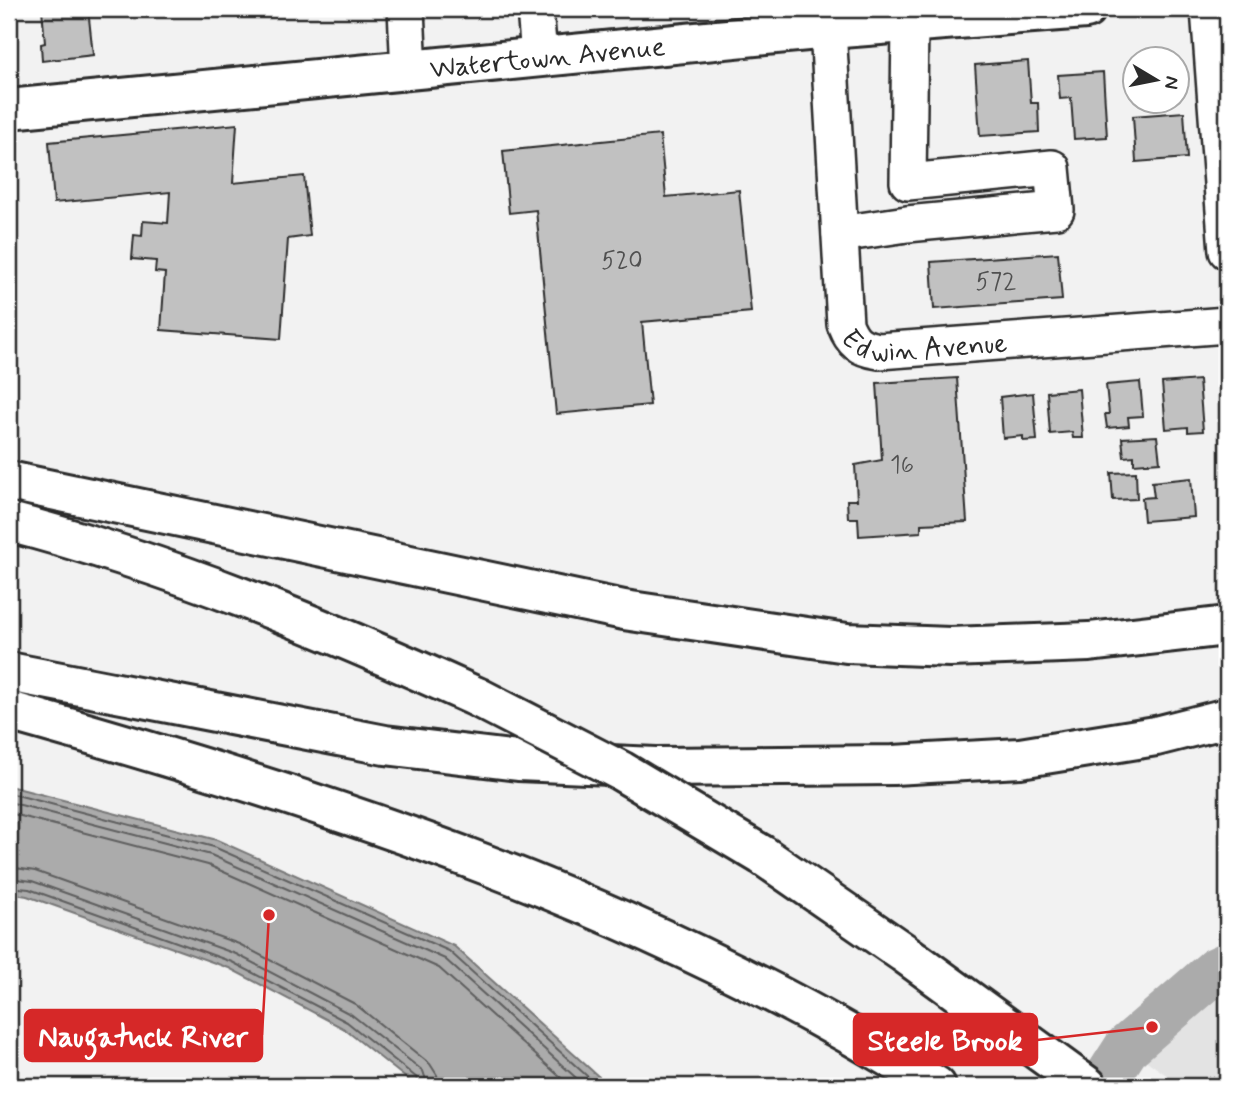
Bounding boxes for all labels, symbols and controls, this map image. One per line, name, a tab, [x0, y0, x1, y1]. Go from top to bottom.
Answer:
street label: Watertown Avenue	[428, 29, 667, 89]
north arrow	[1120, 46, 1190, 116]
text: N	[1158, 74, 1185, 91]
house number: 520	[601, 246, 643, 277]
house number: 572	[976, 267, 1016, 298]
street label: Edwin Avenue	[831, 322, 1009, 373]
house number: 16	[890, 450, 914, 481]
callout: Naugatuck River	[25, 1010, 262, 1061]
callout: Steele Brook	[854, 1014, 1037, 1065]
text: Naugatuck River	[38, 1018, 250, 1061]
text: Steele Brook	[867, 1022, 1023, 1061]

